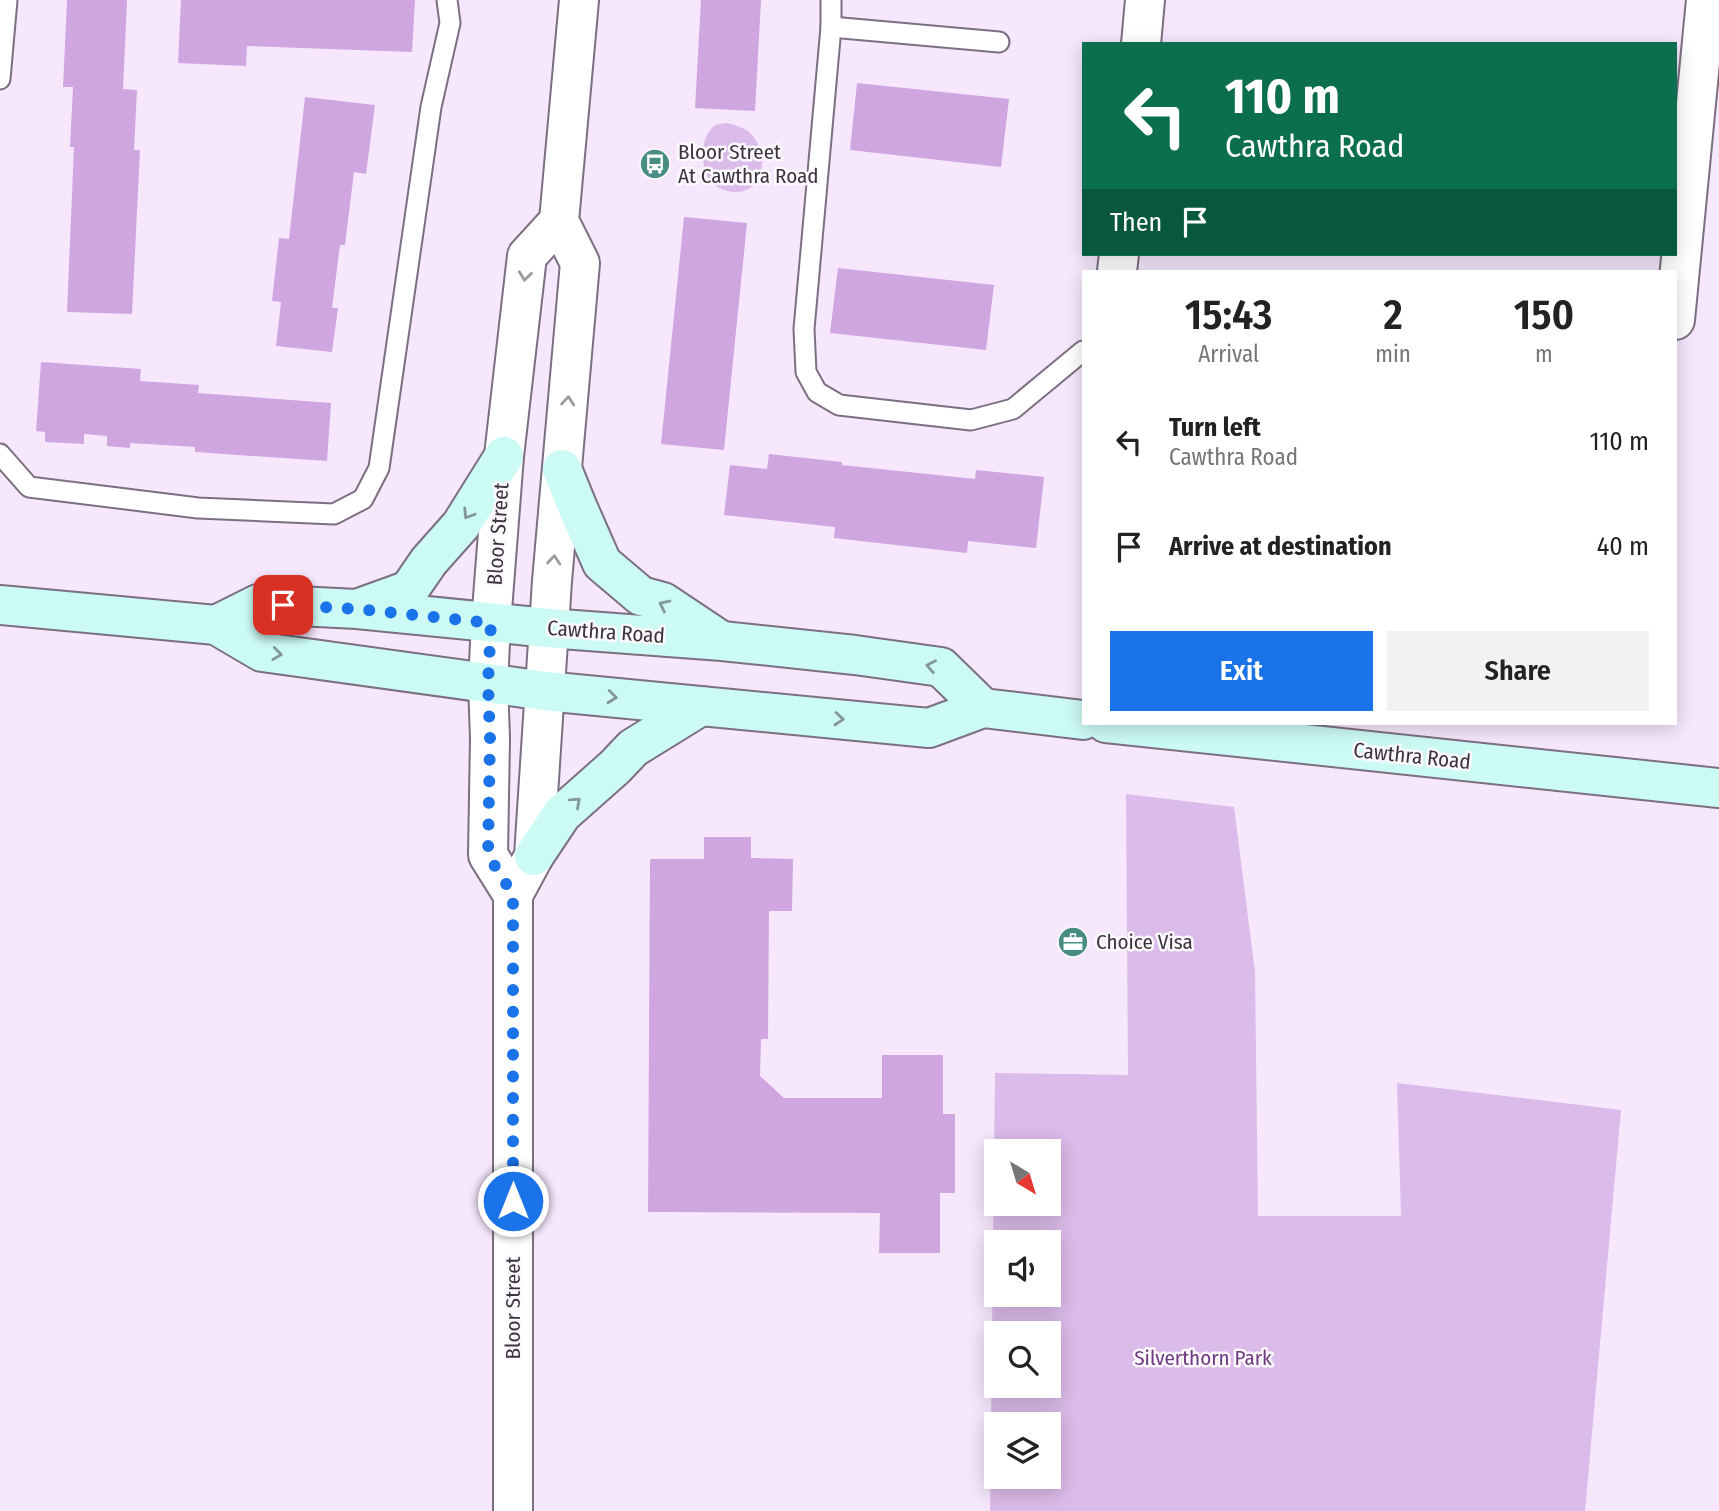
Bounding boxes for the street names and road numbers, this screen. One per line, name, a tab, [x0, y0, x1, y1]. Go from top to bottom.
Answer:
street label: Bloor Street	[481, 482, 515, 586]
street label: Cawthra Road	[546, 615, 666, 649]
street label: Cawthra Road	[1352, 737, 1472, 775]
street label: Bloor Street	[500, 1256, 526, 1359]

